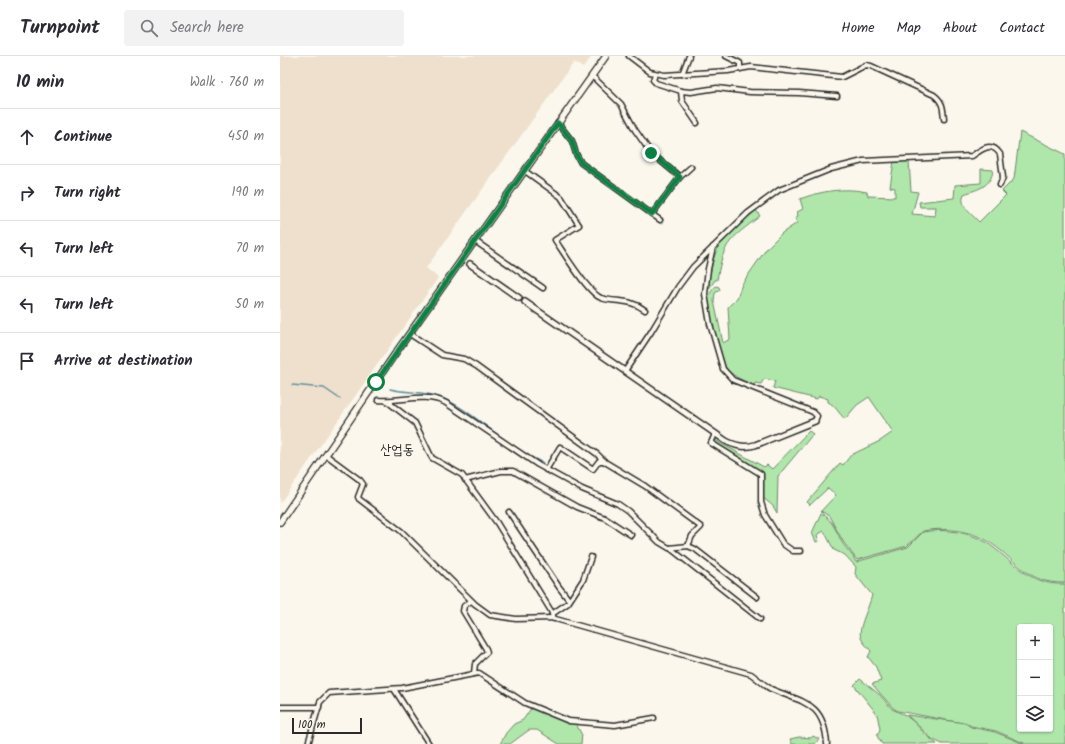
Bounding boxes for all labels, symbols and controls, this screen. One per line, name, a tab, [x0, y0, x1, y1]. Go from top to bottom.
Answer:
search box	[124, 10, 404, 46]
text: Turnpoint	[20, 13, 100, 43]
text: Search here	[170, 16, 244, 40]
icon: search	[138, 17, 160, 39]
text: Home	[841, 17, 875, 39]
text: Map	[897, 17, 921, 39]
text: About	[943, 17, 977, 39]
text: Contact	[999, 17, 1045, 39]
text: 10 min	[16, 69, 64, 96]
text: Walk · 760 m	[190, 72, 264, 93]
text: Continue	[54, 125, 112, 149]
icon: ahead	[16, 126, 38, 148]
text: 450 m	[228, 126, 264, 147]
route end	[642, 144, 660, 162]
text: Turn right	[54, 181, 121, 205]
icon: right	[16, 182, 38, 204]
text: 190 m	[232, 182, 264, 203]
text: Turn left	[54, 237, 114, 261]
icon: left	[16, 238, 38, 260]
text: 70 m	[236, 238, 264, 259]
text: Turn left	[54, 293, 114, 317]
icon: left	[16, 294, 38, 316]
text: 50 m	[235, 294, 264, 315]
text: Arrive at destination	[54, 349, 193, 373]
icon: arrive	[16, 350, 38, 372]
route start	[367, 373, 385, 391]
district label: 산업동	[380, 439, 414, 461]
map controls	[1017, 624, 1053, 732]
button: +	[1017, 624, 1053, 660]
button: −	[1017, 660, 1053, 696]
button: layers	[1017, 696, 1053, 732]
scale bar	[292, 716, 362, 735]
text: 100 m	[298, 716, 326, 734]

